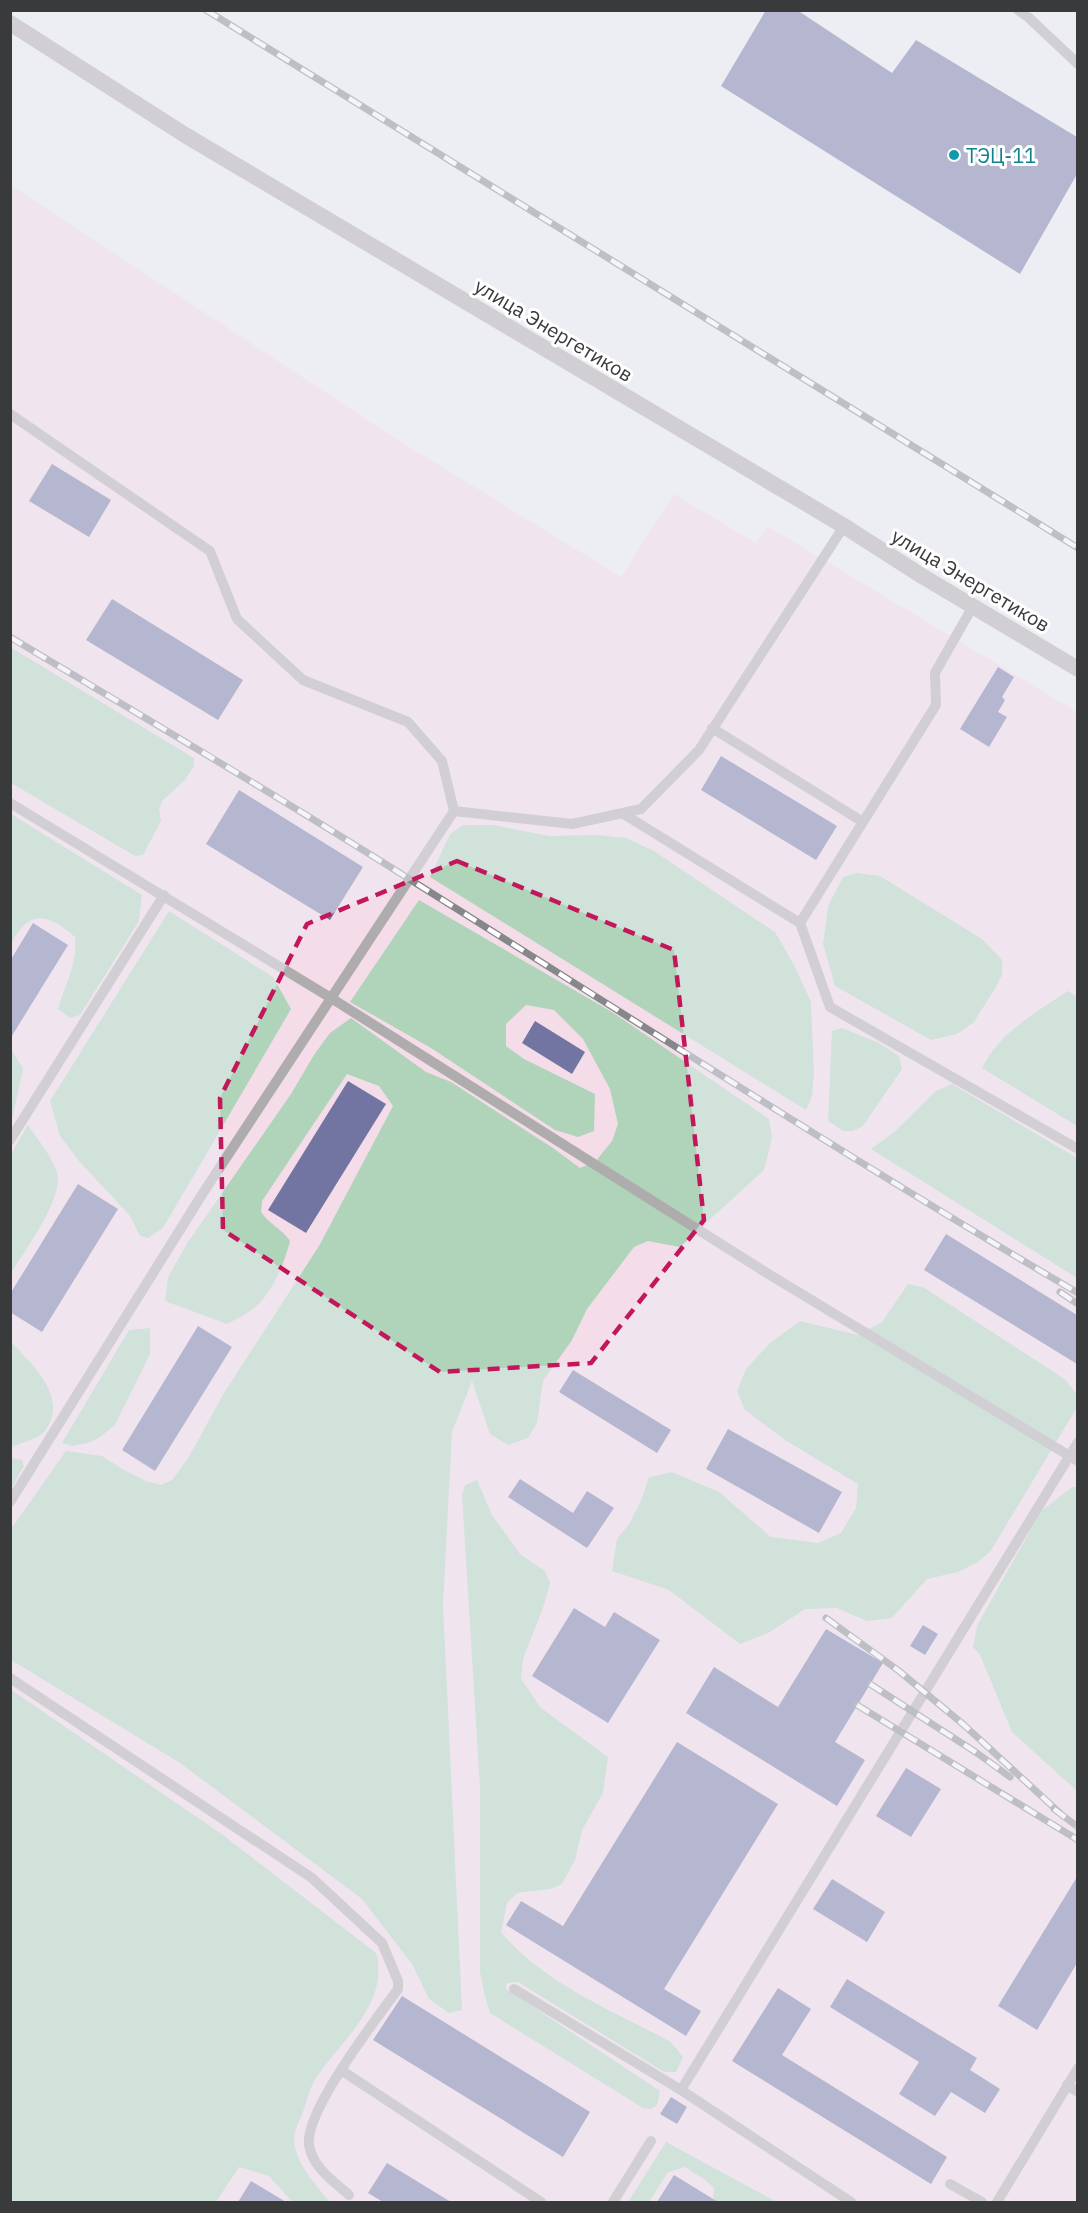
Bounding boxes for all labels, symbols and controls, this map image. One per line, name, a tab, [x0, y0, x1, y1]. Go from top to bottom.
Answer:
place label: ТЭЦ-11	[966, 142, 1036, 169]
marker: ТЭЦ-11	[947, 148, 961, 162]
street label: улица Энергетиков	[470, 272, 638, 388]
street label: улица Энергетиков	[887, 522, 1055, 638]

